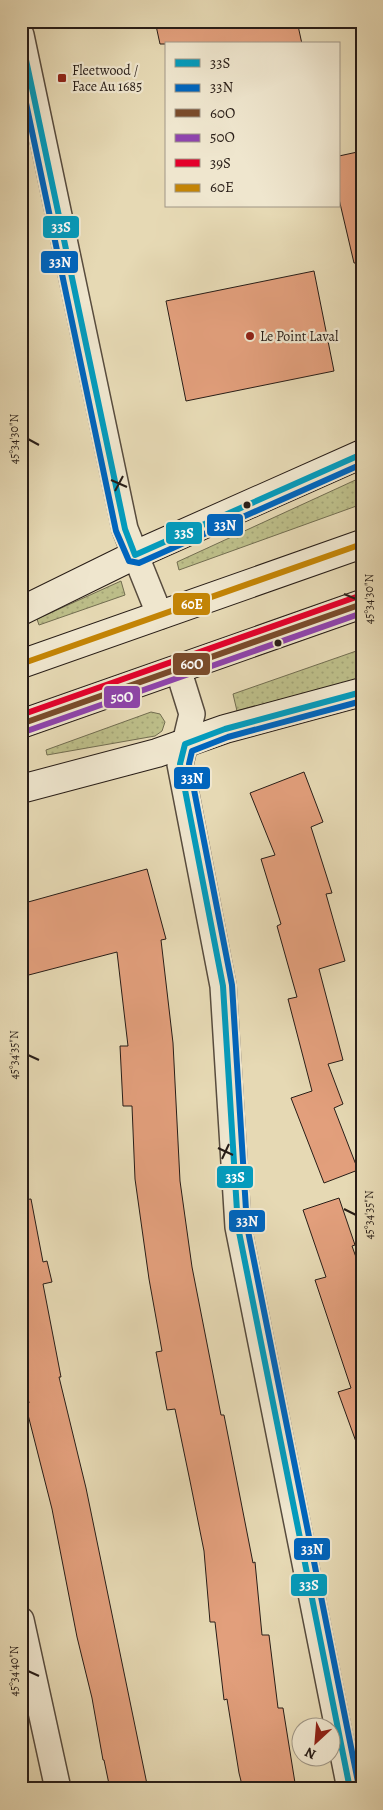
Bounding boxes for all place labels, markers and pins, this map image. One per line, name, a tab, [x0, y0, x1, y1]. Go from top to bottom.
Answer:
place label: Fleetwood / Face Au 1685	[72, 61, 142, 96]
marker: Fleetwood / Face Au 1685	[56, 72, 68, 84]
place label: Le Point Laval	[260, 327, 339, 346]
marker: Le Point Laval	[244, 330, 256, 342]
unlabelled marker	[242, 500, 252, 510]
unlabelled marker	[273, 638, 283, 648]

